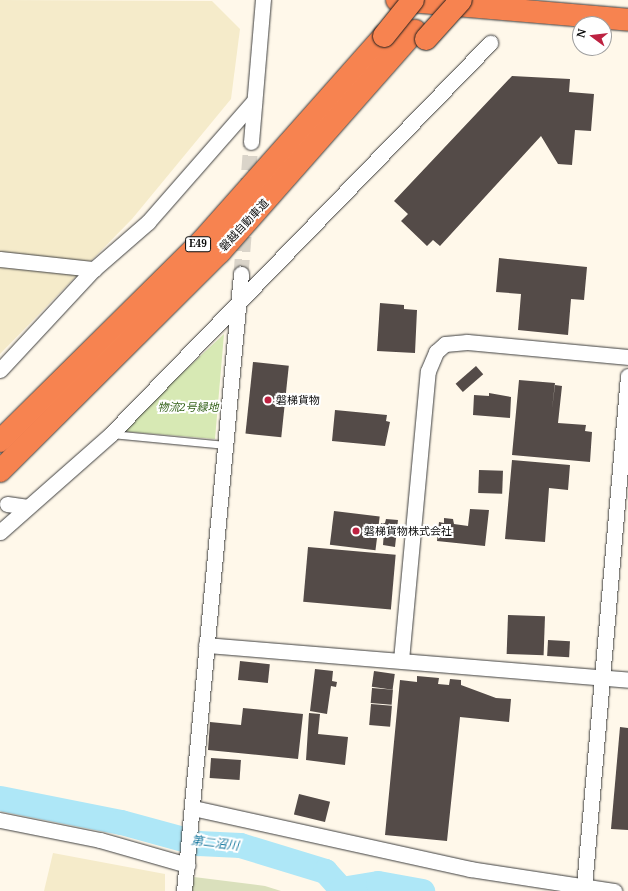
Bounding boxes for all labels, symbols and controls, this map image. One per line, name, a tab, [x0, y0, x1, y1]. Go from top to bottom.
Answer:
north arrow	[572, 16, 612, 56]
text: N	[573, 27, 589, 39]
street label: 磐越自動車道	[217, 196, 271, 254]
road number: E49	[185, 236, 211, 252]
place label: 磐梯貨物	[276, 393, 320, 407]
marker: 磐梯貨物	[263, 395, 273, 405]
park label: 物流2号緑地	[157, 400, 219, 414]
place label: 磐梯貨物株式会社	[364, 524, 452, 538]
marker: 磐梯貨物株式会社	[351, 526, 361, 536]
water label: 第二沼川	[190, 833, 240, 853]

